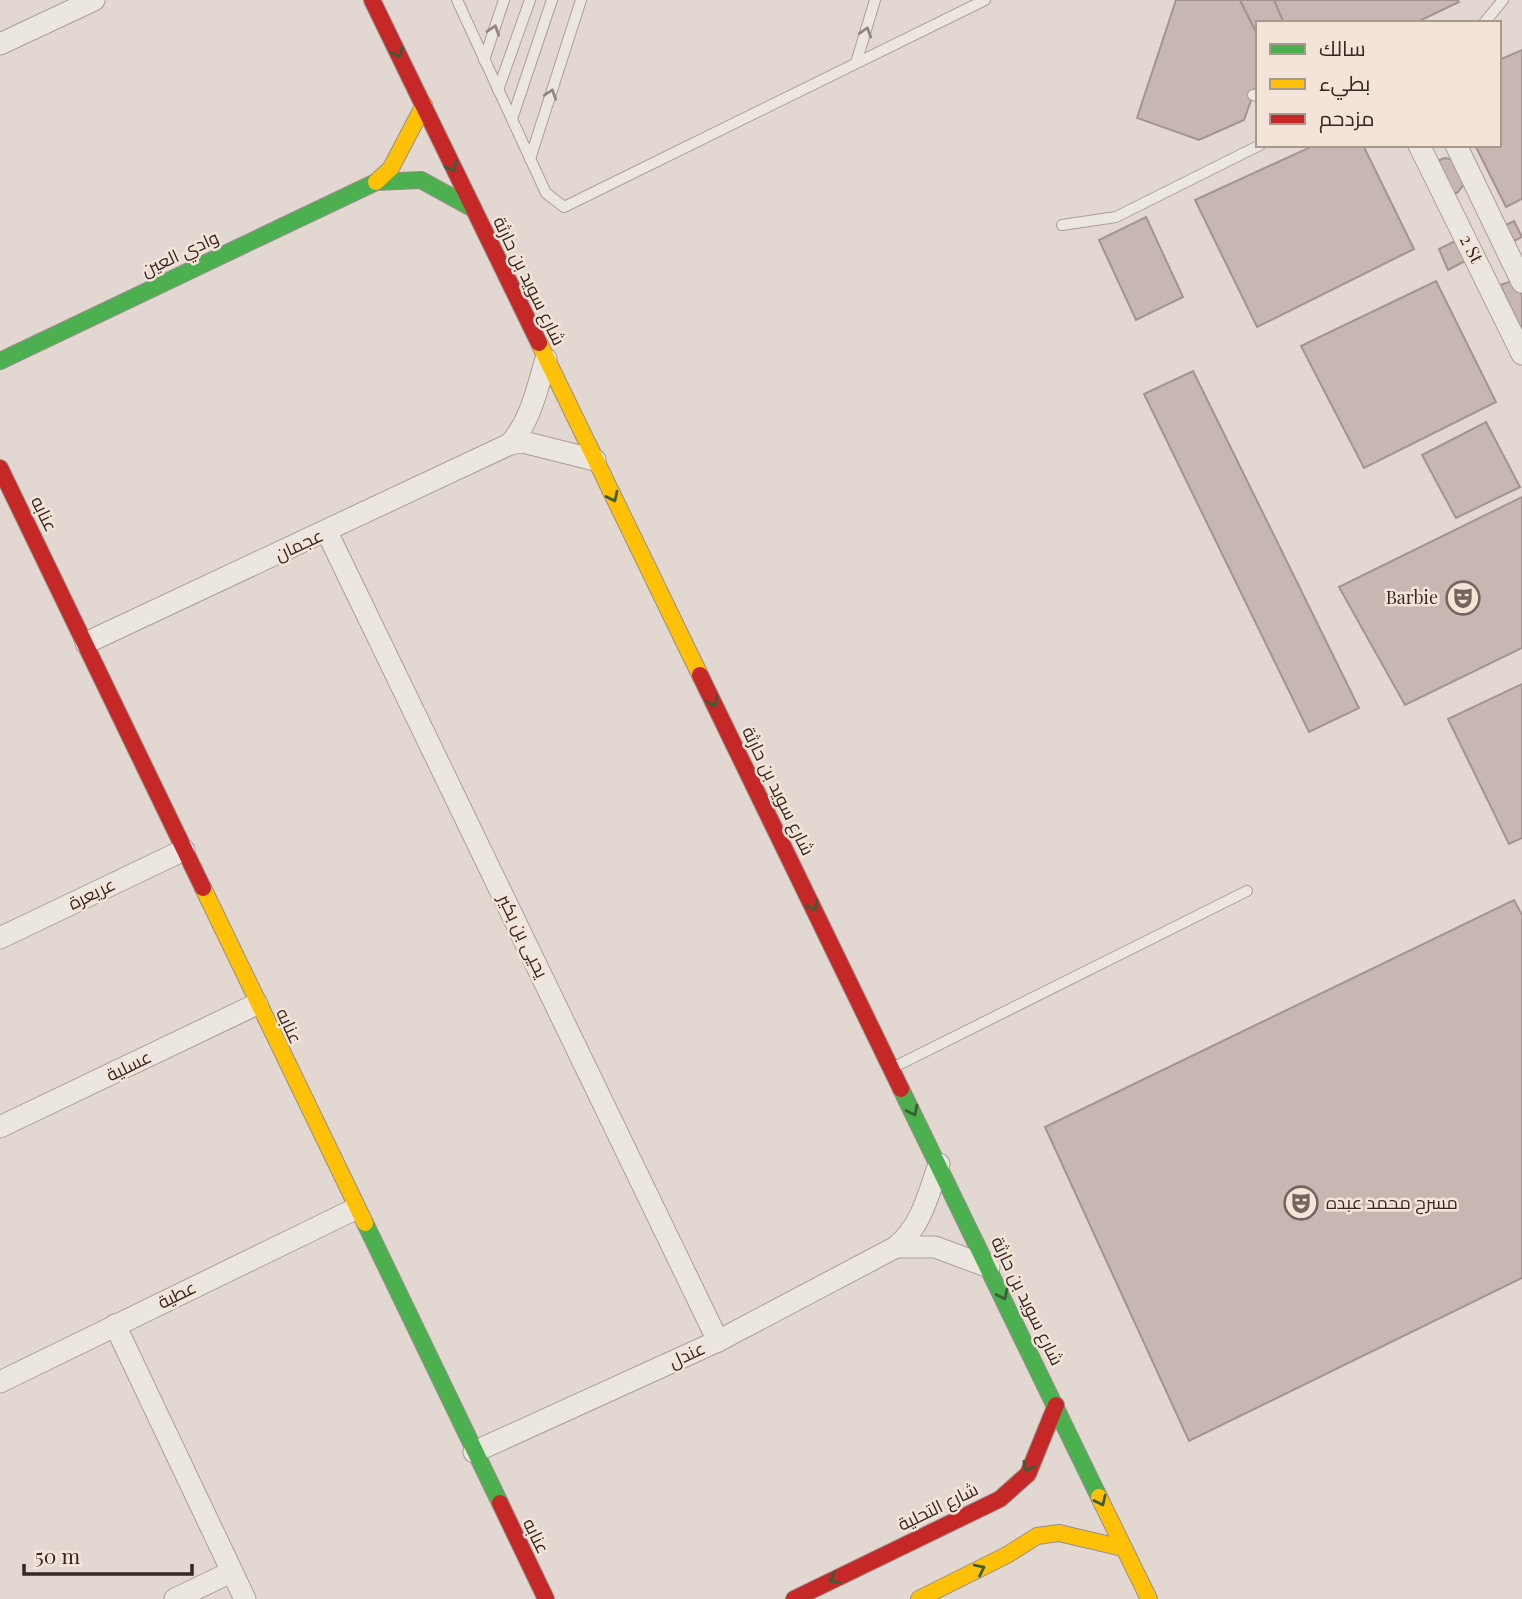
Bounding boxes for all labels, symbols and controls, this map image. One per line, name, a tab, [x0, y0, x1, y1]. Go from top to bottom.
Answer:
legend	[1256, 21, 1501, 147]
one-way arrow	[486, 24, 500, 37]
one-way arrow	[858, 26, 872, 38]
text: سالك	[1319, 33, 1366, 61]
one-way arrow	[390, 46, 404, 58]
text: بطيء	[1319, 68, 1370, 100]
one-way arrow	[542, 88, 557, 100]
text: مزدحم	[1319, 103, 1374, 133]
one-way arrow	[444, 160, 458, 172]
street label: شارع سويد بن حارثة	[487, 212, 572, 349]
street label: وادي العين	[137, 225, 224, 284]
street label: 2 St	[1455, 230, 1489, 268]
one-way arrow	[605, 490, 619, 502]
street label: عنابه	[26, 492, 64, 535]
street label: عجمان	[270, 522, 327, 566]
theatre icon: Barbie	[1444, 579, 1482, 617]
place label: Barbie	[1386, 585, 1438, 609]
one-way arrow	[705, 695, 719, 707]
street label: شارع سويد بن حارثة	[736, 722, 821, 859]
street label: عريعرة	[64, 871, 119, 915]
street label: يحيى بن بكير	[493, 889, 555, 982]
one-way arrow	[805, 899, 819, 911]
street label: عنابه	[271, 1004, 308, 1047]
street label: عسلية	[102, 1044, 155, 1086]
one-way arrow	[905, 1104, 919, 1116]
theatre icon: مسرح محمد عبده	[1282, 1184, 1320, 1222]
place label: مسرح محمد عبده	[1326, 1190, 1458, 1215]
street label: شارع سويد بن حارثة	[985, 1232, 1070, 1369]
street label: عطية	[153, 1275, 200, 1314]
one-way arrow	[995, 1288, 1009, 1300]
street label: عندل	[664, 1335, 709, 1373]
one-way arrow	[1022, 1460, 1036, 1472]
street label: شارع التحلية	[893, 1476, 982, 1537]
one-way arrow	[1093, 1494, 1107, 1506]
street label: عنابه	[518, 1514, 556, 1557]
scale bar	[24, 1532, 192, 1576]
text: 50 m	[35, 1541, 81, 1569]
one-way arrow	[973, 1563, 985, 1577]
one-way arrow	[829, 1571, 841, 1585]

